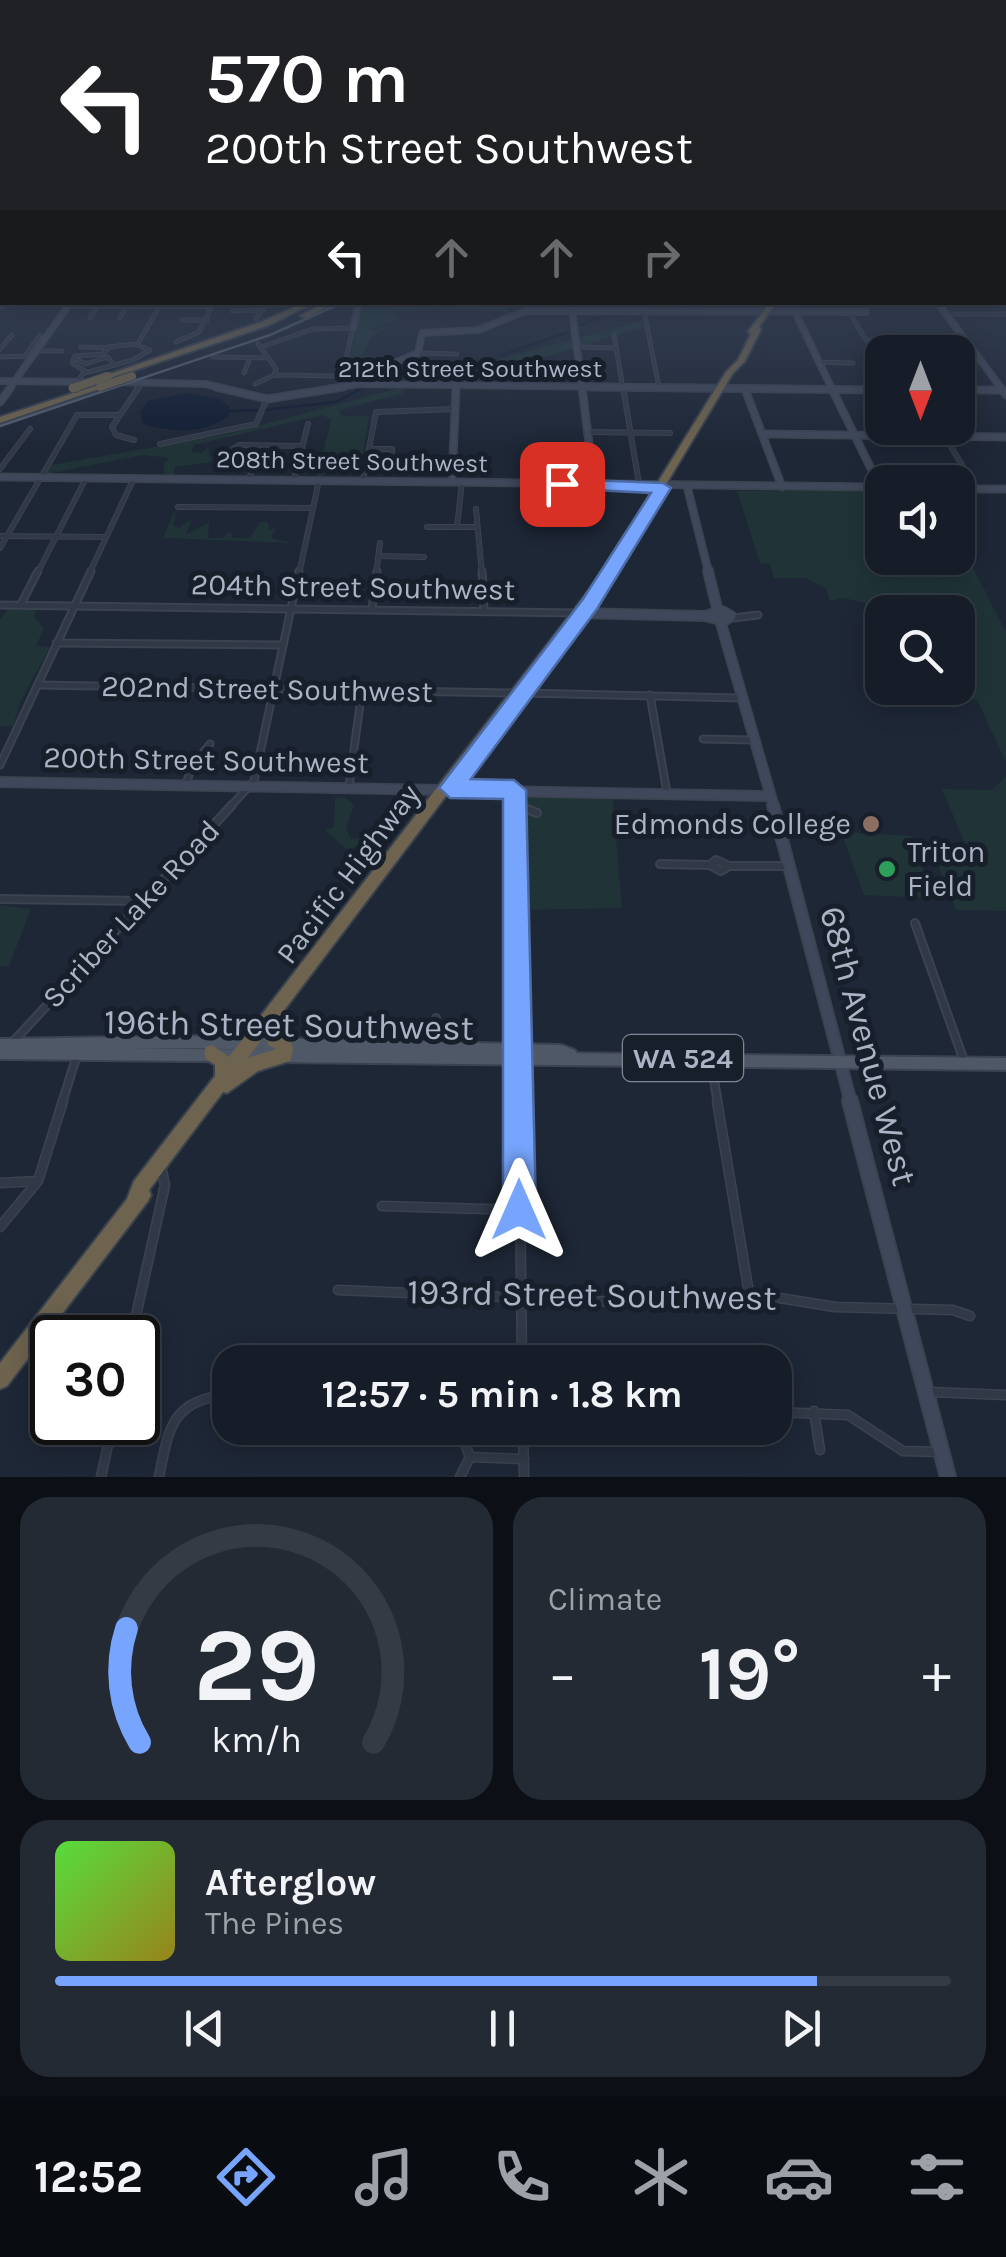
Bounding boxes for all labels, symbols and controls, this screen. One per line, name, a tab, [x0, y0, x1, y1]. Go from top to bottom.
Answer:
text: 570 m	[205, 38, 409, 120]
icon: left	[40, 40, 170, 170]
text: 200th Street Southwest	[205, 122, 693, 174]
icon: left	[319, 230, 374, 285]
icon: ahead	[424, 230, 479, 285]
icon: ahead	[529, 230, 584, 285]
icon: right	[634, 230, 689, 285]
north arrow	[865, 335, 975, 445]
map controls	[865, 335, 975, 705]
street label: 212th Street Southwest	[338, 354, 602, 383]
pin	[520, 442, 605, 527]
street label: 208th Street Southwest	[216, 444, 488, 478]
icon: arrive	[535, 457, 590, 512]
button: sound	[865, 465, 975, 575]
street label: 204th Street Southwest	[191, 566, 515, 608]
button: search	[865, 595, 975, 705]
street label: 202nd Street Southwest	[101, 668, 433, 710]
street label: 200th Street Southwest	[43, 739, 369, 781]
street label: Pacific Highway	[269, 777, 427, 971]
place label: Edmonds College	[614, 806, 851, 842]
street label: Scriber Lake Road	[35, 813, 227, 1015]
marker: Edmonds College	[860, 813, 882, 835]
place label: Triton Field	[907, 834, 985, 904]
marker: Triton Field	[876, 858, 898, 880]
street label: 68th Avenue West	[811, 902, 925, 1190]
street label: 196th Street Southwest	[104, 1001, 474, 1049]
road number: WA 524	[623, 1035, 743, 1081]
position arrow	[467, 1158, 571, 1262]
street label: 193rd Street Southwest	[407, 1271, 777, 1319]
speed limit sign: 30	[30, 1315, 160, 1445]
text: 12:57 · 5 min · 1.8 km	[322, 1372, 682, 1417]
text: Climate	[548, 1581, 662, 1618]
text: 29	[193, 1605, 320, 1726]
text: 19°	[699, 1630, 800, 1718]
text: −	[548, 1642, 577, 1706]
text: +	[922, 1642, 951, 1706]
text: km/h	[211, 1719, 302, 1761]
text: Afterglow	[205, 1860, 376, 1905]
text: The Pines	[205, 1905, 344, 1942]
icon: previous	[177, 2001, 232, 2056]
icon: pause	[475, 2001, 530, 2056]
icon: next	[774, 2001, 829, 2056]
icon: directions	[211, 2142, 281, 2212]
icon: music	[349, 2142, 419, 2212]
icon: phone	[487, 2142, 557, 2212]
icon: climate	[626, 2142, 696, 2212]
icon: car	[764, 2142, 834, 2212]
icon: filters	[902, 2142, 972, 2212]
text: 12:52	[34, 2151, 143, 2203]

